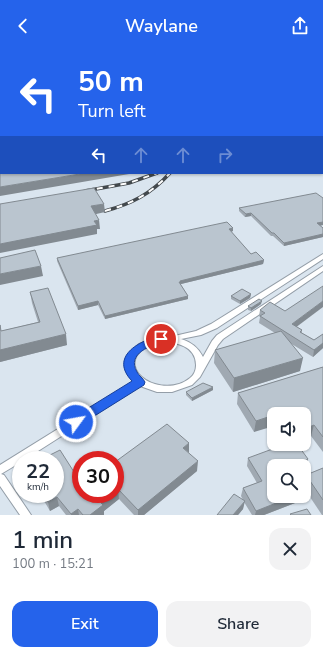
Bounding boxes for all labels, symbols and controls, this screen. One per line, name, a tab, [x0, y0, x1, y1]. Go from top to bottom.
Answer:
text: Waylane	[125, 14, 198, 38]
icon: back	[12, 15, 34, 37]
icon: share	[289, 15, 311, 37]
text: 50 m	[78, 63, 144, 101]
icon: left	[12, 68, 64, 120]
text: Turn left	[78, 99, 146, 123]
icon: left	[88, 144, 110, 166]
icon: ahead	[130, 144, 152, 166]
icon: ahead	[172, 144, 194, 166]
icon: right	[214, 144, 236, 166]
pin	[144, 322, 178, 356]
icon: arrive	[150, 328, 172, 350]
position arrow	[55, 401, 97, 443]
map controls	[267, 407, 311, 503]
button: sound	[267, 407, 311, 451]
speed limit sign: 30	[72, 451, 124, 503]
text: 22	[26, 458, 50, 485]
button: search	[267, 459, 311, 503]
text: km/h	[27, 480, 49, 494]
text: 1 min	[12, 524, 73, 556]
button: close	[269, 528, 311, 570]
text: 100 m · 15:21	[12, 555, 94, 573]
button: Exit	[12, 601, 158, 647]
button: Share	[166, 601, 311, 647]

